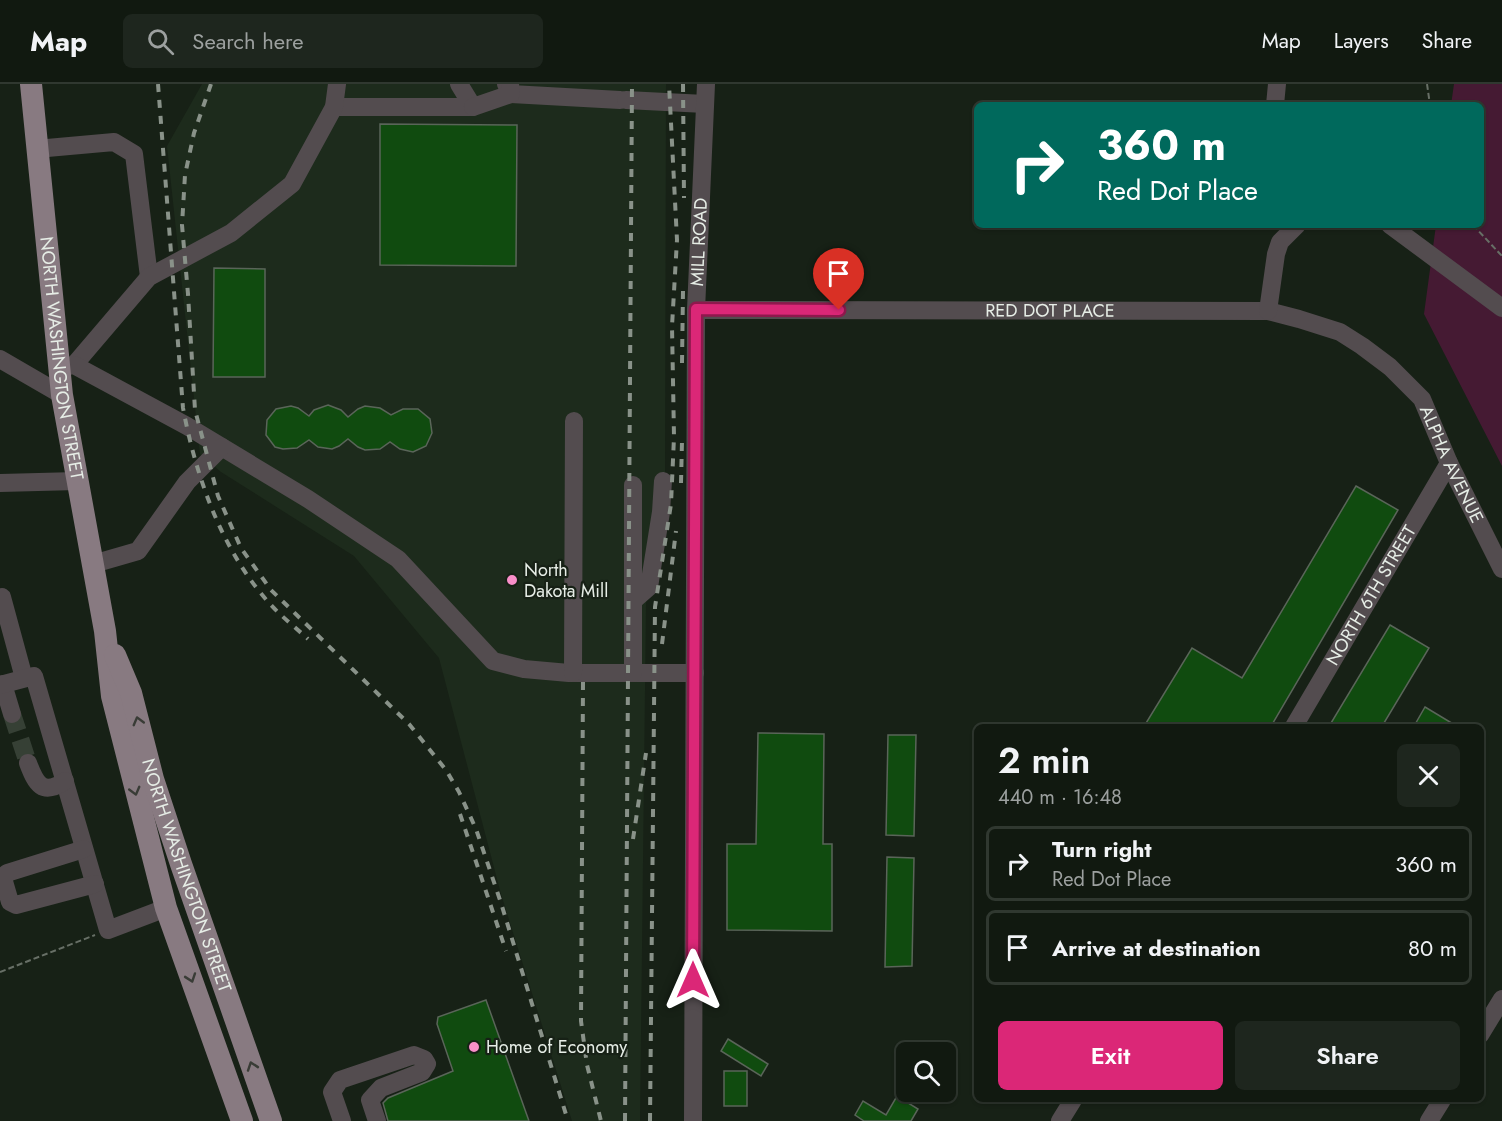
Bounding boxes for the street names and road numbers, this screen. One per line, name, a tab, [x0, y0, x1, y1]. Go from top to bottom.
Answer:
street label: MILL ROAD	[684, 197, 714, 287]
street label: NORTH WASHINGTON STREET	[33, 235, 90, 483]
street label: RED DOT PLACE	[985, 298, 1115, 324]
street label: ALPHA AVENUE	[1413, 401, 1490, 528]
street label: NORTH 6TH STREET	[1320, 520, 1423, 670]
street label: NORTH WASHINGTON STREET	[135, 756, 238, 996]

